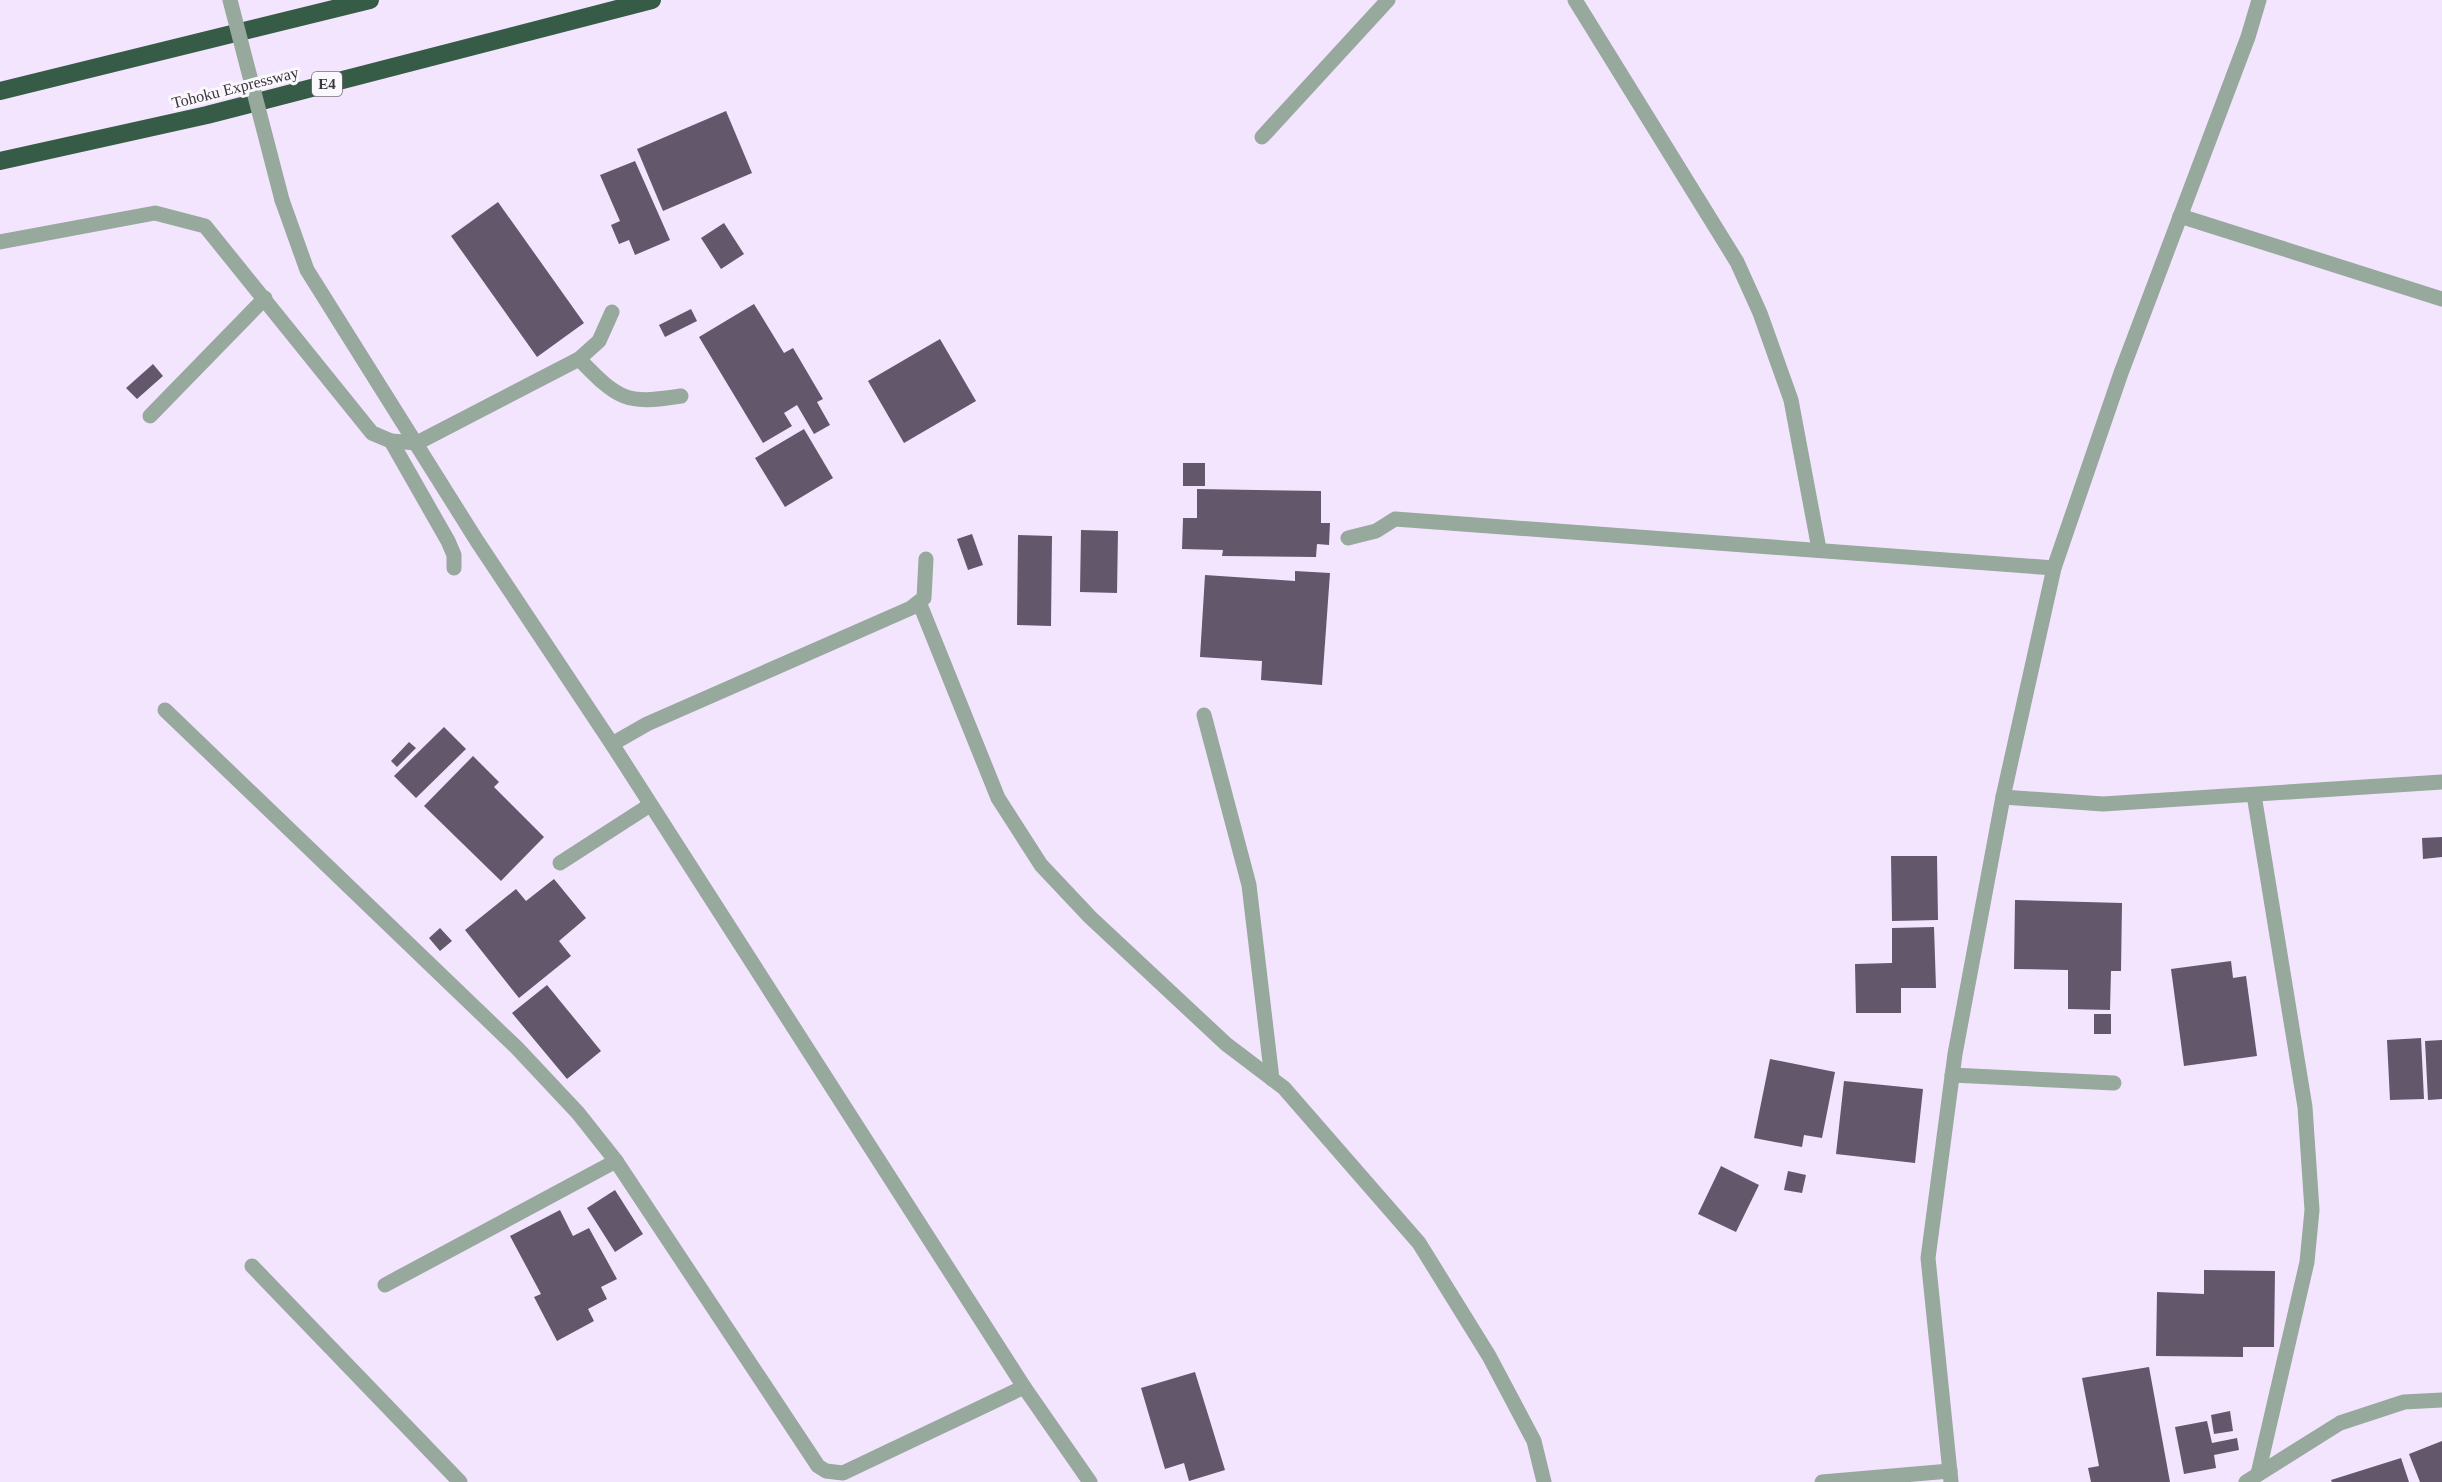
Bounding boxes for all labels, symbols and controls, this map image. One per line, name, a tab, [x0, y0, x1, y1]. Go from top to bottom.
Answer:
street label: Tohoku Expressway	[170, 64, 300, 112]
road number: E4	[312, 72, 342, 96]

